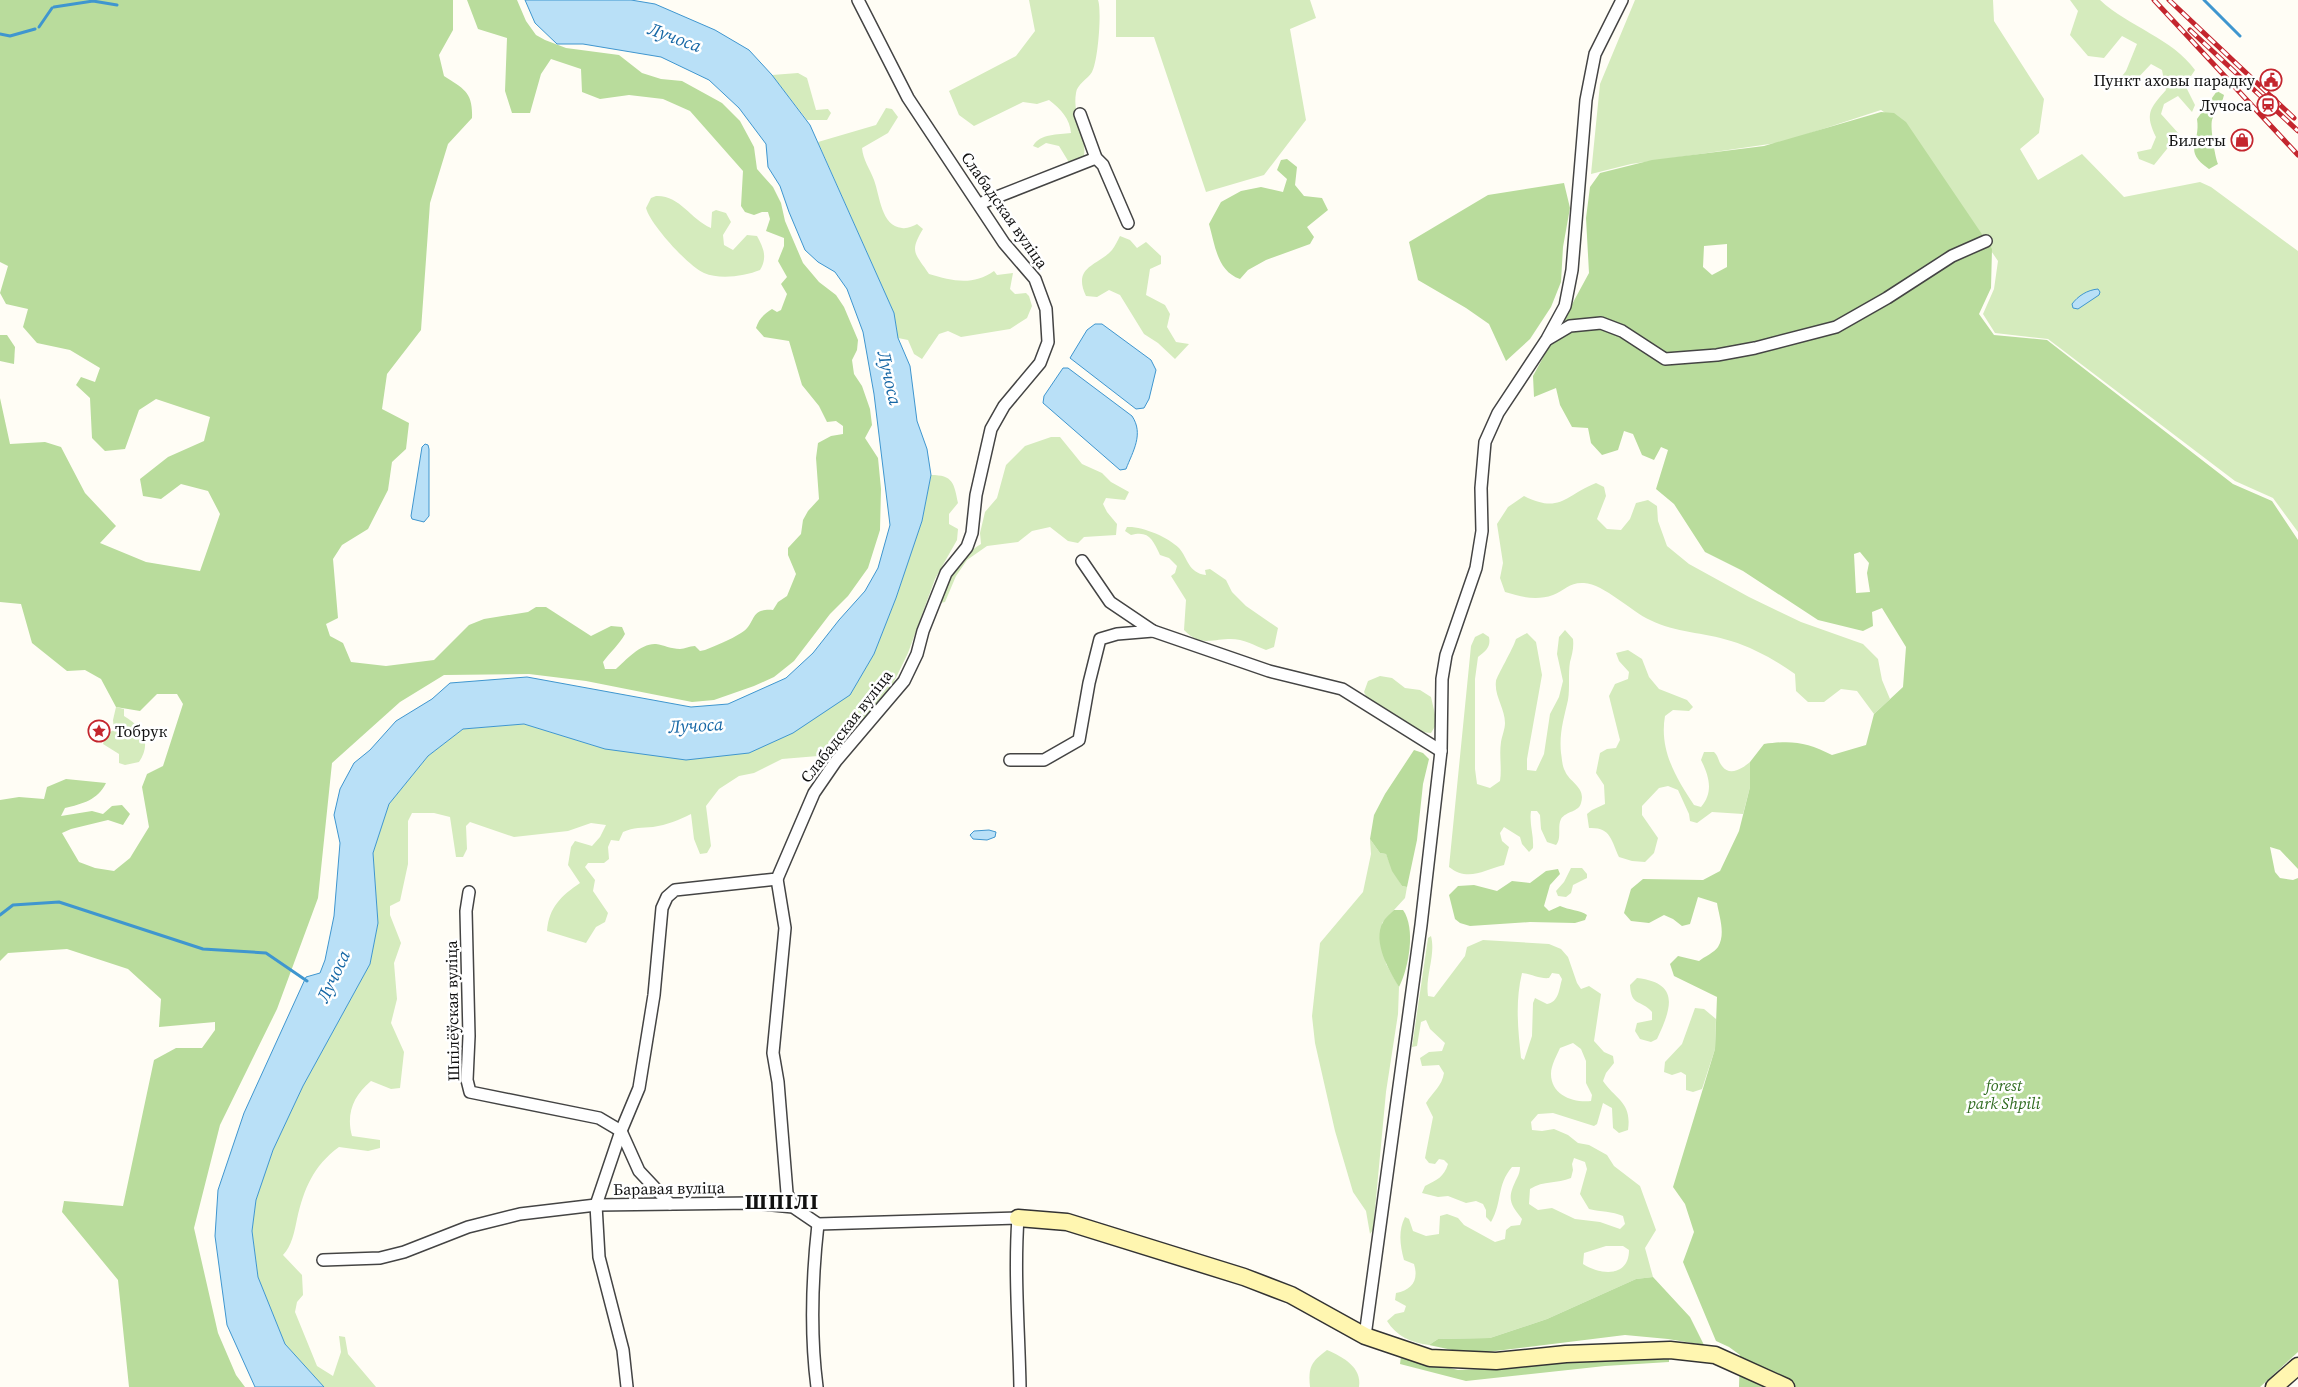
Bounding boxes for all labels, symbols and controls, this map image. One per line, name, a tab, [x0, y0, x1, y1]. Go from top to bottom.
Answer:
water label: Лучоса	[644, 16, 706, 58]
public building icon: Пункт аховы парадку	[2259, 68, 2283, 92]
place label: Пункт аховы парадку	[2093, 69, 2256, 91]
station icon: Лучоса	[2256, 93, 2280, 117]
place label: Лучоса	[2200, 94, 2253, 116]
shop icon: Билеты	[2230, 128, 2254, 152]
place label: Билеты	[2168, 129, 2226, 151]
street label: Слабадская вуліца	[956, 147, 1054, 274]
water label: Лучоса	[871, 348, 908, 408]
street label: Слабадская вуліца	[795, 664, 898, 787]
water label: Лучоса	[667, 711, 725, 739]
place icon: Тобрук	[87, 719, 111, 743]
place label: Тобрук	[115, 720, 167, 742]
street label: Шпілёўская вуліца	[440, 939, 464, 1082]
water label: Лучоса	[310, 945, 356, 1007]
park label: forest park Shpili	[1966, 1074, 2041, 1114]
street label: Баравая вуліца	[613, 1176, 726, 1200]
district label: ШПІЛІ	[745, 1187, 819, 1216]

